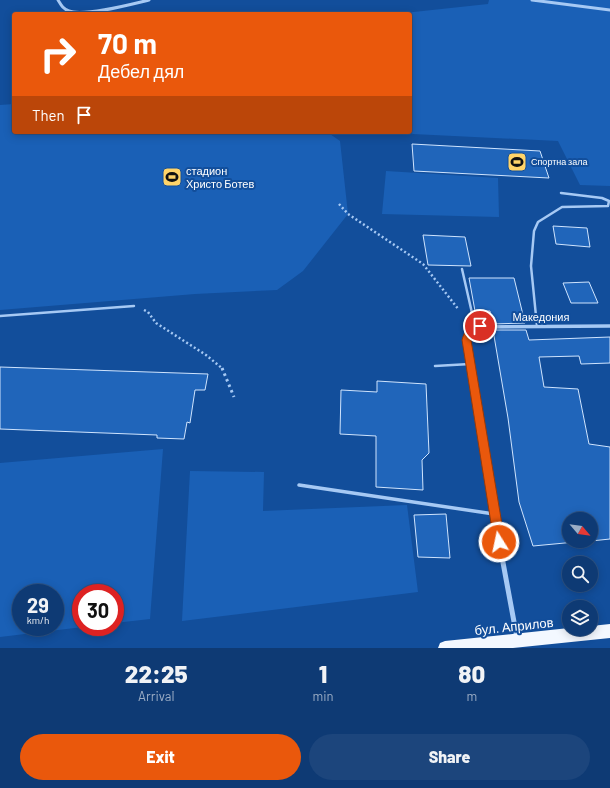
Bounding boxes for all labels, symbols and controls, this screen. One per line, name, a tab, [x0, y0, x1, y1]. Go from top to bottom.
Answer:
text: 70 m	[98, 26, 157, 60]
icon: right	[32, 28, 84, 80]
text: Дебел дял	[98, 60, 184, 82]
icon: arrive	[73, 104, 95, 126]
text: Then	[32, 106, 65, 124]
sports icon: Спортна зала	[506, 151, 528, 173]
place label: Спортна зала	[531, 156, 587, 167]
place label: стадион Христо Ботев	[186, 164, 254, 190]
sports icon: стадион Христо Ботев	[161, 166, 183, 188]
pin	[463, 309, 497, 343]
street label: Македония	[513, 310, 570, 323]
icon: arrive	[469, 315, 491, 337]
north arrow	[562, 512, 598, 548]
map controls	[562, 512, 598, 636]
position arrow	[478, 521, 520, 563]
button: search	[562, 556, 598, 592]
speed limit sign: 30	[72, 584, 124, 636]
text: 29	[27, 593, 49, 617]
button: layers	[562, 600, 598, 636]
text: km/h	[27, 614, 49, 626]
street label: бул. Априлов	[474, 614, 554, 638]
text: 22:25	[125, 659, 188, 688]
text: 1	[319, 659, 327, 688]
text: 80	[458, 659, 485, 688]
text: Arrival	[138, 688, 174, 704]
text: min	[312, 688, 334, 704]
text: m	[466, 688, 477, 704]
button: Exit	[20, 734, 301, 780]
button: Share	[309, 734, 590, 780]

